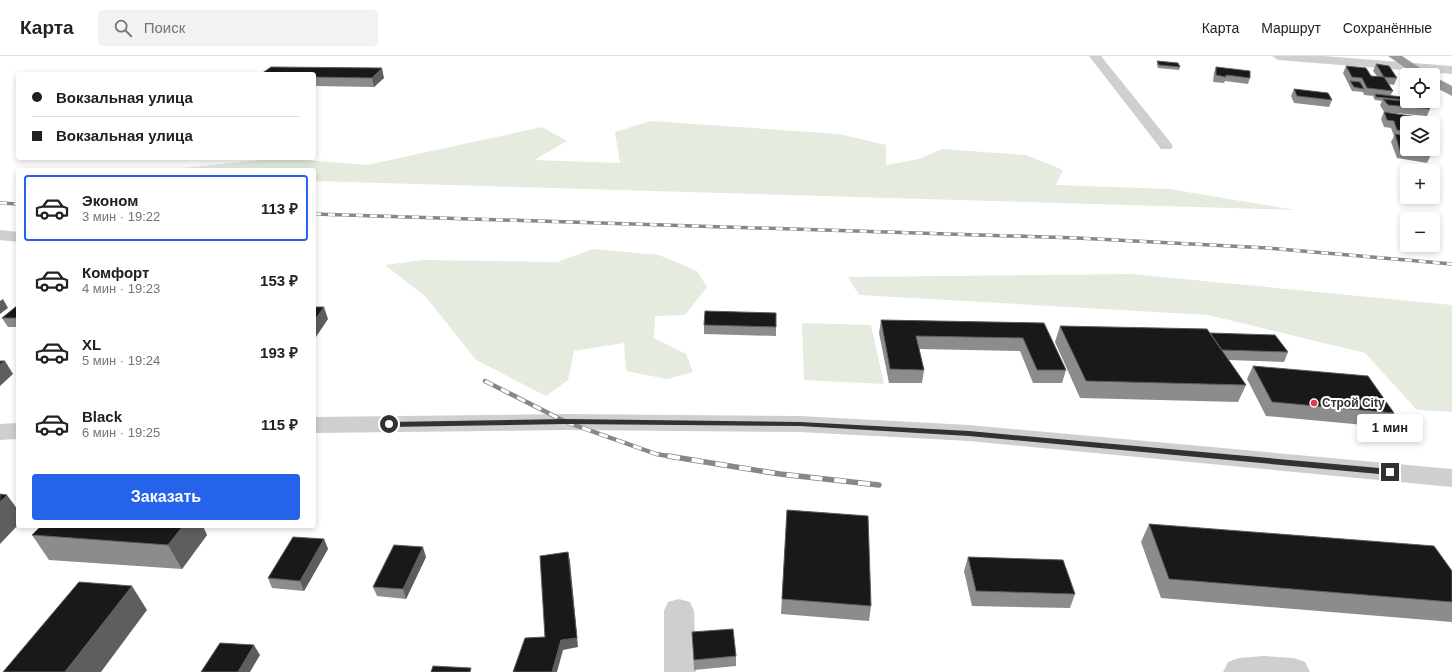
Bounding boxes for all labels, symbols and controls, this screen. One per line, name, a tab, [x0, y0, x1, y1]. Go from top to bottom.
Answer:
search box	[98, 10, 378, 46]
text: Карта	[20, 17, 74, 38]
icon: search	[112, 17, 134, 39]
text: Поиск	[144, 19, 185, 36]
text: Карта	[1202, 20, 1239, 36]
text: Маршрут	[1261, 20, 1321, 36]
text: Сохранённые	[1343, 20, 1432, 36]
map controls	[1400, 68, 1440, 252]
button: locate	[1400, 68, 1440, 108]
text: Вокзальная улица	[56, 89, 193, 106]
button: layers	[1400, 116, 1440, 156]
text: Вокзальная улица	[56, 127, 193, 144]
button: +	[1400, 164, 1440, 204]
icon: car	[34, 190, 70, 226]
text: Эконом	[82, 192, 138, 209]
text: 113 ₽	[261, 200, 298, 217]
text: 3 мин · 19:22	[82, 209, 160, 224]
button: −	[1400, 212, 1440, 252]
icon: car	[34, 262, 70, 298]
text: Комфорт	[82, 264, 149, 281]
text: 153 ₽	[260, 272, 298, 289]
text: 4 мин · 19:23	[82, 281, 160, 296]
icon: car	[34, 334, 70, 370]
text: XL	[82, 336, 101, 353]
text: 193 ₽	[260, 344, 298, 361]
text: 5 мин · 19:24	[82, 353, 160, 368]
place label: Строй City	[1322, 396, 1385, 410]
marker: Строй City	[1309, 398, 1319, 408]
icon: car	[34, 406, 70, 442]
text: Black	[82, 408, 122, 425]
callout: 1 мин	[1357, 414, 1423, 442]
route start	[380, 415, 398, 433]
text: 115 ₽	[261, 416, 298, 433]
text: 1 мин	[1372, 420, 1408, 435]
text: 6 мин · 19:25	[82, 425, 160, 440]
route end	[1381, 463, 1399, 481]
button: Заказать	[32, 474, 300, 520]

